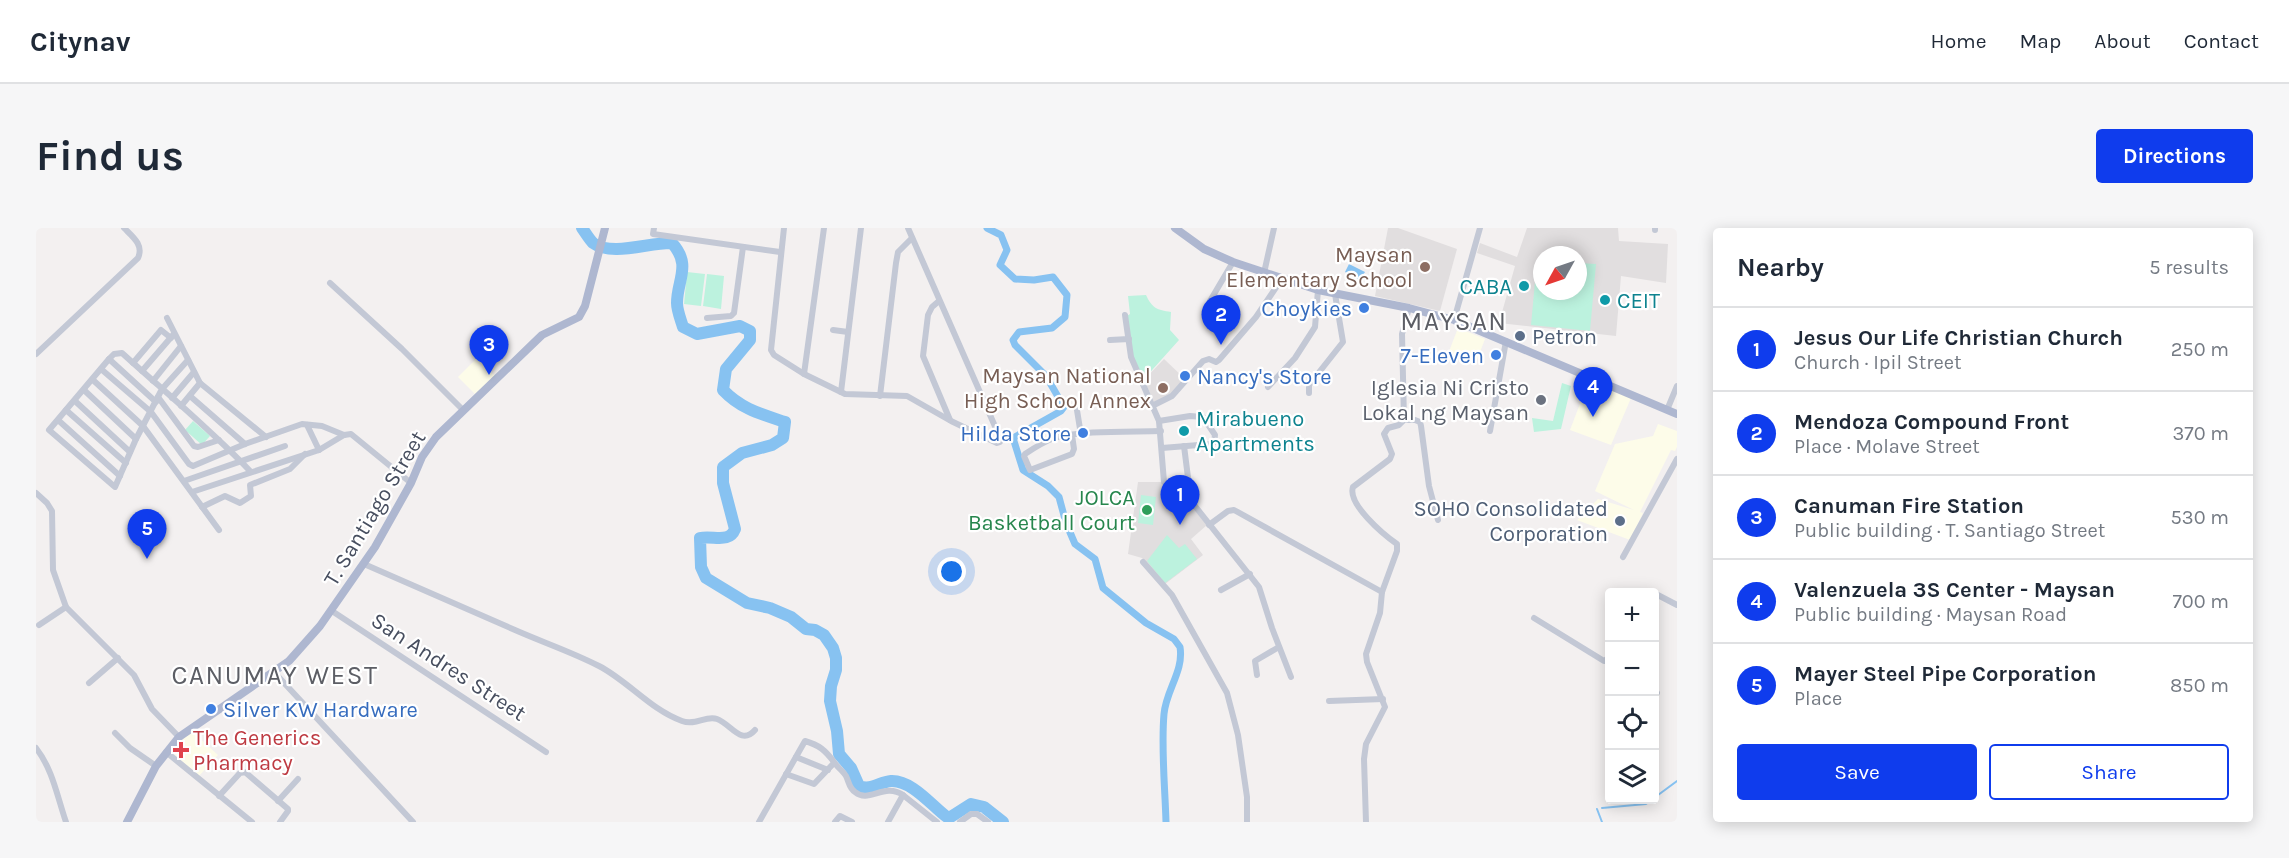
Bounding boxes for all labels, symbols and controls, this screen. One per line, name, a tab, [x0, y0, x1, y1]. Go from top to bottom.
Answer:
text: Citynav	[30, 25, 130, 58]
text: Home	[1931, 29, 1987, 53]
text: Map	[2020, 29, 2061, 53]
text: About	[2094, 29, 2151, 53]
text: Contact	[2184, 29, 2259, 53]
button: Directions	[2096, 129, 2253, 183]
text: Find us	[36, 131, 184, 181]
place label: Maysan Elementary School	[1226, 242, 1413, 293]
north arrow	[1533, 246, 1587, 300]
text: Nearby	[1737, 252, 1824, 283]
text: 5 results	[2149, 256, 2229, 279]
marker: Maysan Elementary School	[1418, 260, 1432, 274]
place label: CABA	[1460, 274, 1512, 300]
marker: CABA	[1517, 279, 1531, 293]
place label: CEIT	[1617, 288, 1660, 314]
marker: CEIT	[1598, 293, 1612, 307]
pin: 2	[1202, 296, 1240, 345]
place label: Choykies	[1261, 296, 1352, 322]
marker: Choykies	[1357, 301, 1371, 315]
district label: MAYSAN	[1400, 306, 1508, 337]
place label: Petron	[1532, 324, 1597, 350]
text: Jesus Our Life Christian Church	[1794, 325, 2123, 351]
pin: 3	[470, 326, 508, 375]
marker: Petron	[1513, 329, 1527, 343]
text: 1	[1753, 338, 1760, 361]
text: 250 m	[2171, 338, 2229, 361]
place label: 7-Eleven	[1401, 343, 1484, 369]
marker: 7-Eleven	[1489, 348, 1503, 362]
text: Church · Ipil Street	[1794, 351, 1962, 374]
place label: Maysan National High School Annex	[964, 363, 1151, 414]
place label: Nancy's Store	[1197, 364, 1332, 390]
pin: 4	[1574, 368, 1612, 417]
marker: Nancy's Store	[1178, 369, 1192, 383]
place label: Iglesia Ni Cristo Lokal ng Maysan	[1362, 375, 1529, 426]
marker: Maysan National High School Annex	[1156, 381, 1170, 395]
marker: Iglesia Ni Cristo Lokal ng Maysan	[1534, 393, 1548, 407]
place label: Mirabueno Apartments	[1196, 406, 1315, 457]
text: Mendoza Compound Front	[1794, 409, 2069, 435]
place label: Hilda Store	[960, 421, 1071, 447]
text: 2	[1750, 422, 1763, 445]
text: 370 m	[2172, 422, 2229, 445]
marker: Mirabueno Apartments	[1177, 424, 1191, 438]
street label: T. Santiago Street	[318, 426, 431, 591]
marker: Hilda Store	[1076, 426, 1090, 440]
text: Place · Molave Street	[1794, 435, 1980, 458]
pin: 1	[1160, 476, 1200, 525]
place label: JOLCA Basketball Court	[968, 485, 1135, 536]
text: Canuman Fire Station	[1794, 493, 2024, 519]
place label: SOHO Consolidated Corporation	[1414, 496, 1608, 547]
marker: JOLCA Basketball Court	[1140, 503, 1154, 517]
text: 3	[1750, 506, 1763, 529]
text: 530 m	[2171, 506, 2229, 529]
pin: 5	[128, 510, 166, 559]
marker: SOHO Consolidated Corporation	[1613, 514, 1627, 528]
text: Public building · T. Santiago Street	[1794, 519, 2105, 542]
your location	[937, 557, 966, 586]
text: Valenzuela 3S Center - Maysan	[1794, 577, 2115, 603]
map controls	[1605, 588, 1659, 804]
button: +	[1605, 588, 1659, 642]
text: 4	[1751, 590, 1762, 613]
text: 700 m	[2172, 590, 2229, 613]
text: Public building · Maysan Road	[1794, 603, 2067, 626]
street label: San Andres Street	[366, 607, 531, 727]
button: −	[1605, 642, 1659, 696]
district label: CANUMAY WEST	[172, 660, 378, 691]
text: Mayer Steel Pipe Corporation	[1794, 661, 2096, 687]
text: 5	[1751, 674, 1762, 697]
text: 850 m	[2170, 674, 2229, 697]
text: Place	[1794, 687, 1842, 710]
button: locate	[1605, 696, 1659, 750]
place label: Silver KW Hardware	[223, 697, 418, 723]
marker: Silver KW Hardware	[204, 702, 218, 716]
place label: The Generics Pharmacy	[193, 725, 321, 776]
marker: The Generics Pharmacy	[174, 743, 188, 757]
button: Save	[1737, 744, 1977, 800]
button: Share	[1989, 744, 2229, 800]
button: layers	[1605, 750, 1659, 804]

